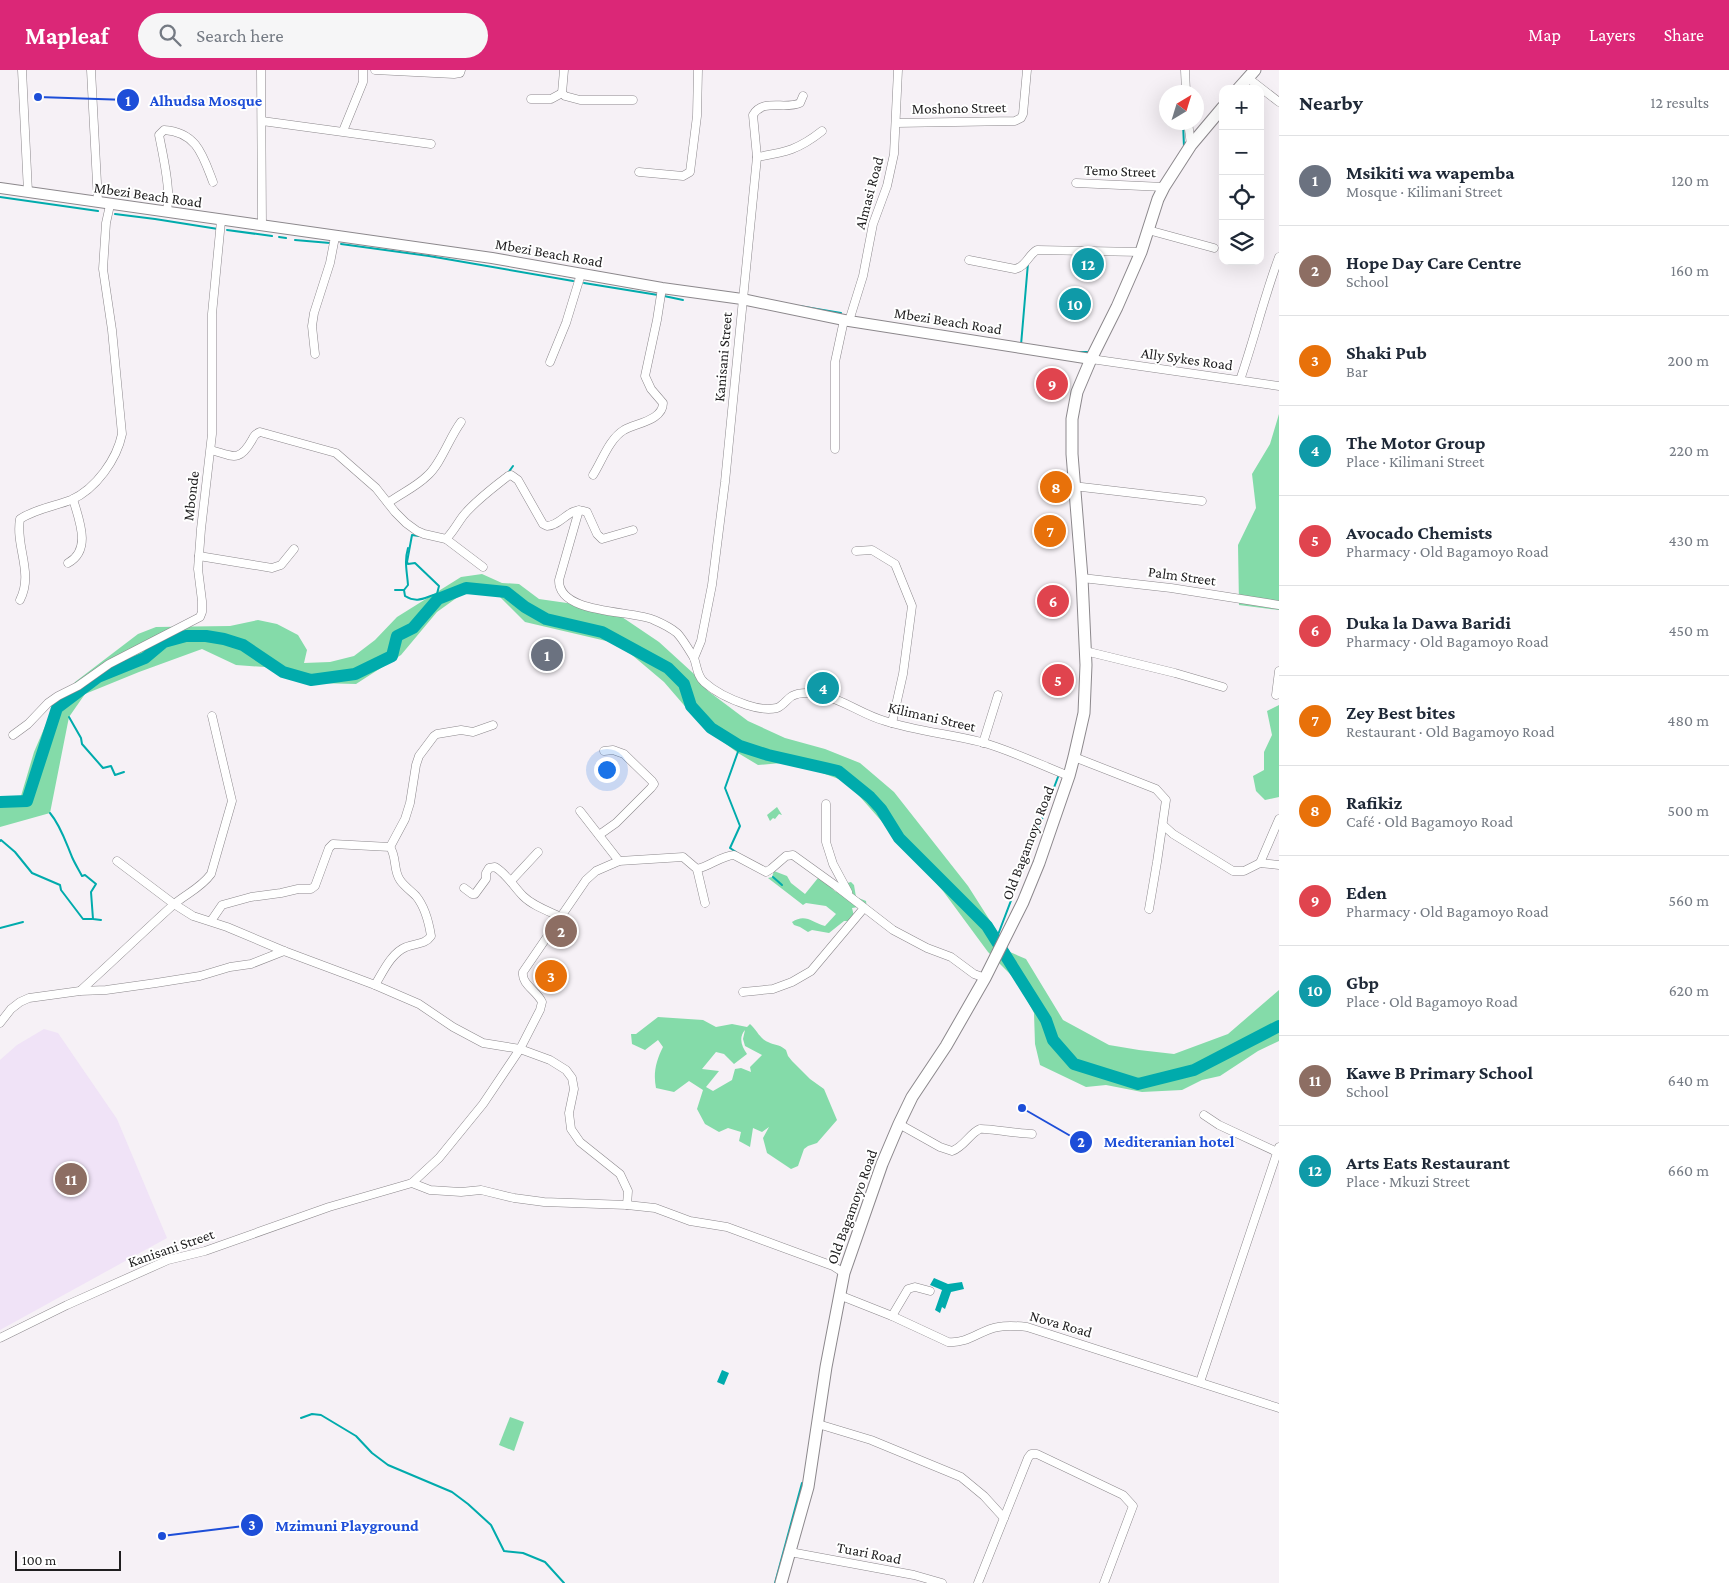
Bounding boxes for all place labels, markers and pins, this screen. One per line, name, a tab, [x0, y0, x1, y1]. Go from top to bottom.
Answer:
callout: Alhudsa Mosque	[115, 85, 273, 116]
pin: 12	[1072, 245, 1104, 283]
pin: 10	[1059, 285, 1091, 323]
pin: 9	[1036, 365, 1068, 403]
pin: 8	[1040, 468, 1072, 506]
pin: 7	[1034, 512, 1066, 550]
pin: 6	[1037, 582, 1069, 620]
pin: 1	[531, 636, 563, 674]
pin: 5	[1042, 661, 1074, 699]
pin: 4	[807, 669, 839, 707]
pin: 2	[545, 912, 577, 950]
pin: 3	[535, 957, 567, 995]
callout: Mediteranian hotel	[1069, 1126, 1244, 1157]
pin: 11	[55, 1160, 87, 1198]
callout: Mzimuni Playground	[240, 1510, 429, 1541]

